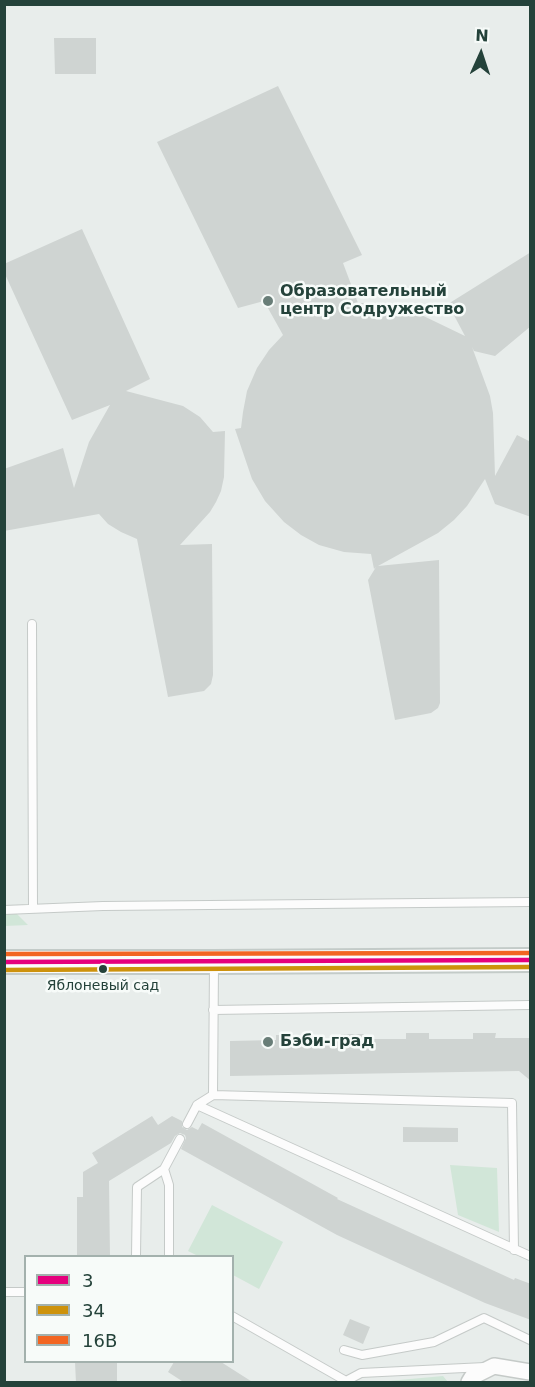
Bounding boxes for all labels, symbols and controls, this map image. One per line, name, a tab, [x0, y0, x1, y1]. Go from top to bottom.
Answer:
north arrow	[451, 24, 511, 84]
text: N	[475, 26, 489, 45]
place label: Образовательный центр Содружество	[280, 282, 464, 320]
marker: Образовательный центр Содружество	[261, 294, 275, 308]
marker: Яблоневый сад	[97, 963, 109, 975]
place label: Яблоневый сад	[47, 978, 159, 994]
place label: Бэби-град	[280, 1032, 374, 1052]
marker: Бэби-град	[261, 1035, 275, 1049]
legend	[24, 1255, 234, 1363]
text: 3	[82, 1270, 93, 1291]
text: 34	[82, 1300, 105, 1321]
text: 16В	[82, 1330, 117, 1351]

